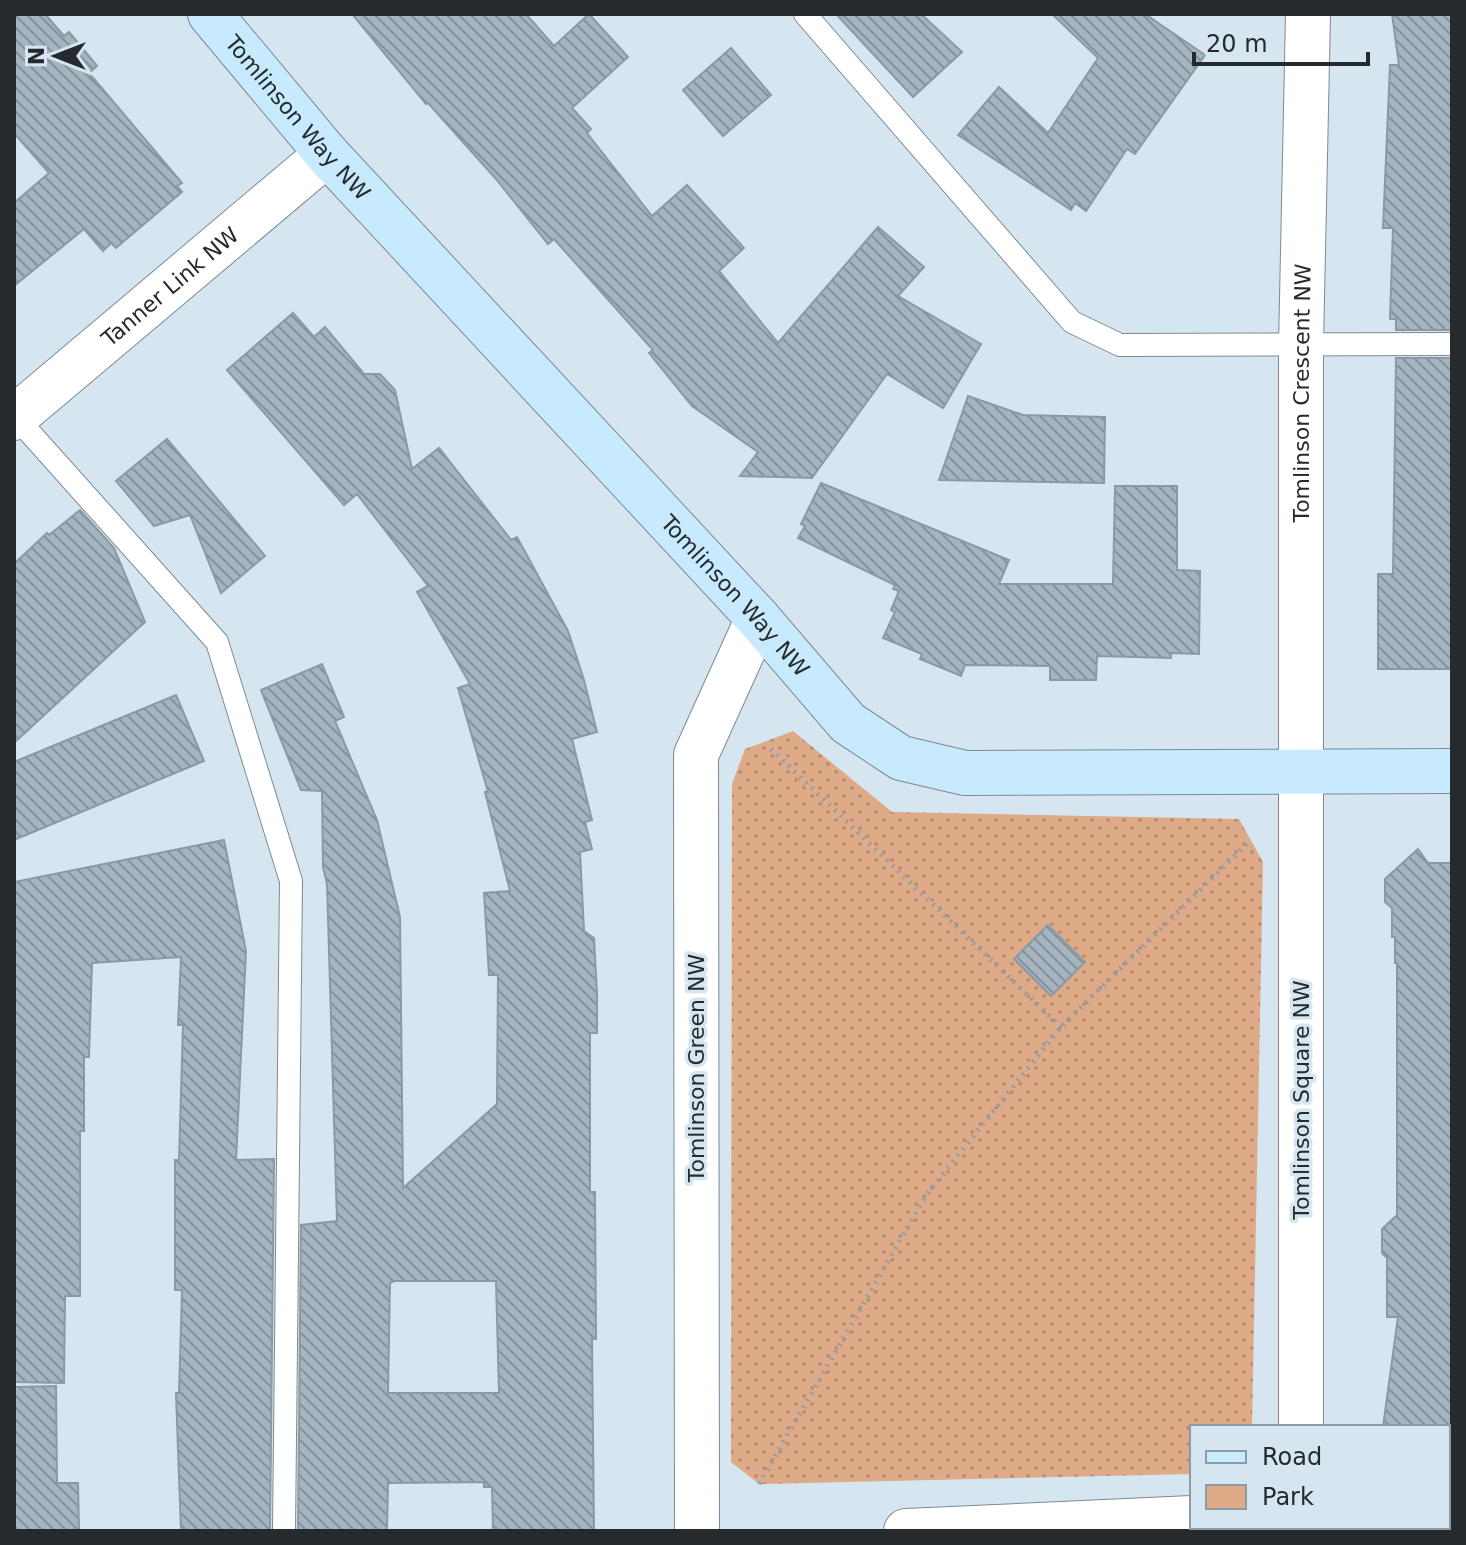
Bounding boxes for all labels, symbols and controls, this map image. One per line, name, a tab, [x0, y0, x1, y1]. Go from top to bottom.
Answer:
north arrow	[16, 16, 96, 96]
scale bar	[1194, 16, 1368, 66]
street label: Tomlinson Way NW	[220, 30, 375, 205]
text: 20 m	[1206, 30, 1268, 58]
text: N	[24, 47, 49, 65]
street label: Tanner Link NW	[96, 222, 244, 352]
street label: Tomlinson Crescent NW	[1289, 263, 1316, 524]
street label: Tomlinson Way NW	[655, 509, 815, 682]
street label: Tomlinson Green NW	[684, 954, 709, 1183]
street label: Tomlinson Square NW	[1289, 980, 1314, 1221]
legend	[1190, 1425, 1450, 1529]
text: Road	[1262, 1443, 1322, 1471]
text: Park	[1262, 1483, 1314, 1511]

